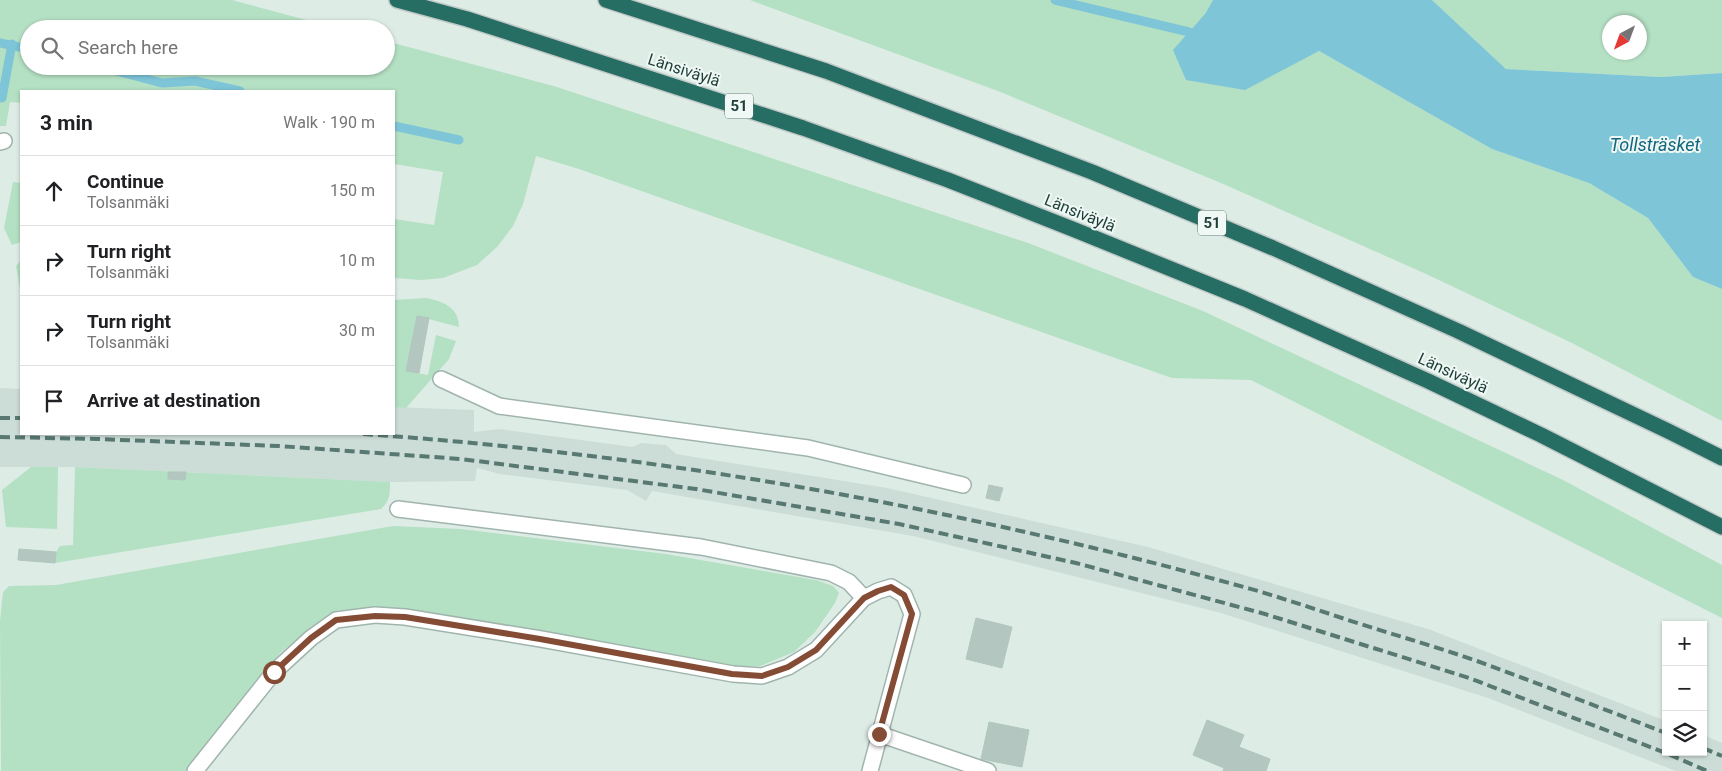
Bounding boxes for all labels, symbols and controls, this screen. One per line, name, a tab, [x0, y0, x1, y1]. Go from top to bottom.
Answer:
north arrow	[1602, 15, 1647, 60]
search box	[20, 20, 395, 75]
icon: search	[38, 34, 66, 62]
text: Search here	[78, 36, 178, 59]
street label: Länsiväylä	[646, 49, 722, 91]
road number: 51	[725, 94, 753, 118]
text: 3 min	[40, 111, 93, 135]
text: Walk · 190 m	[283, 113, 375, 132]
water label: Tollsträsket	[1610, 134, 1700, 155]
text: Continue	[87, 170, 164, 193]
icon: ahead	[40, 177, 68, 205]
text: 150 m	[330, 181, 375, 200]
street label: Länsiväylä	[1042, 190, 1118, 236]
text: Tolsanmäki	[87, 193, 169, 212]
road number: 51	[1198, 210, 1226, 236]
text: Turn right	[87, 240, 171, 263]
icon: right	[40, 247, 68, 275]
text: 10 m	[339, 251, 375, 270]
text: Tolsanmäki	[87, 263, 169, 282]
text: Turn right	[87, 310, 171, 333]
icon: right	[40, 317, 68, 345]
text: 30 m	[339, 321, 375, 340]
text: Tolsanmäki	[87, 333, 169, 352]
street label: Länsiväylä	[1415, 349, 1491, 397]
icon: arrive	[40, 387, 68, 415]
text: Arrive at destination	[87, 389, 260, 412]
map controls	[1662, 621, 1707, 756]
button: +	[1662, 621, 1707, 666]
route start	[263, 661, 286, 684]
button: −	[1662, 666, 1707, 711]
button: layers	[1662, 711, 1707, 756]
route end	[868, 723, 891, 746]

